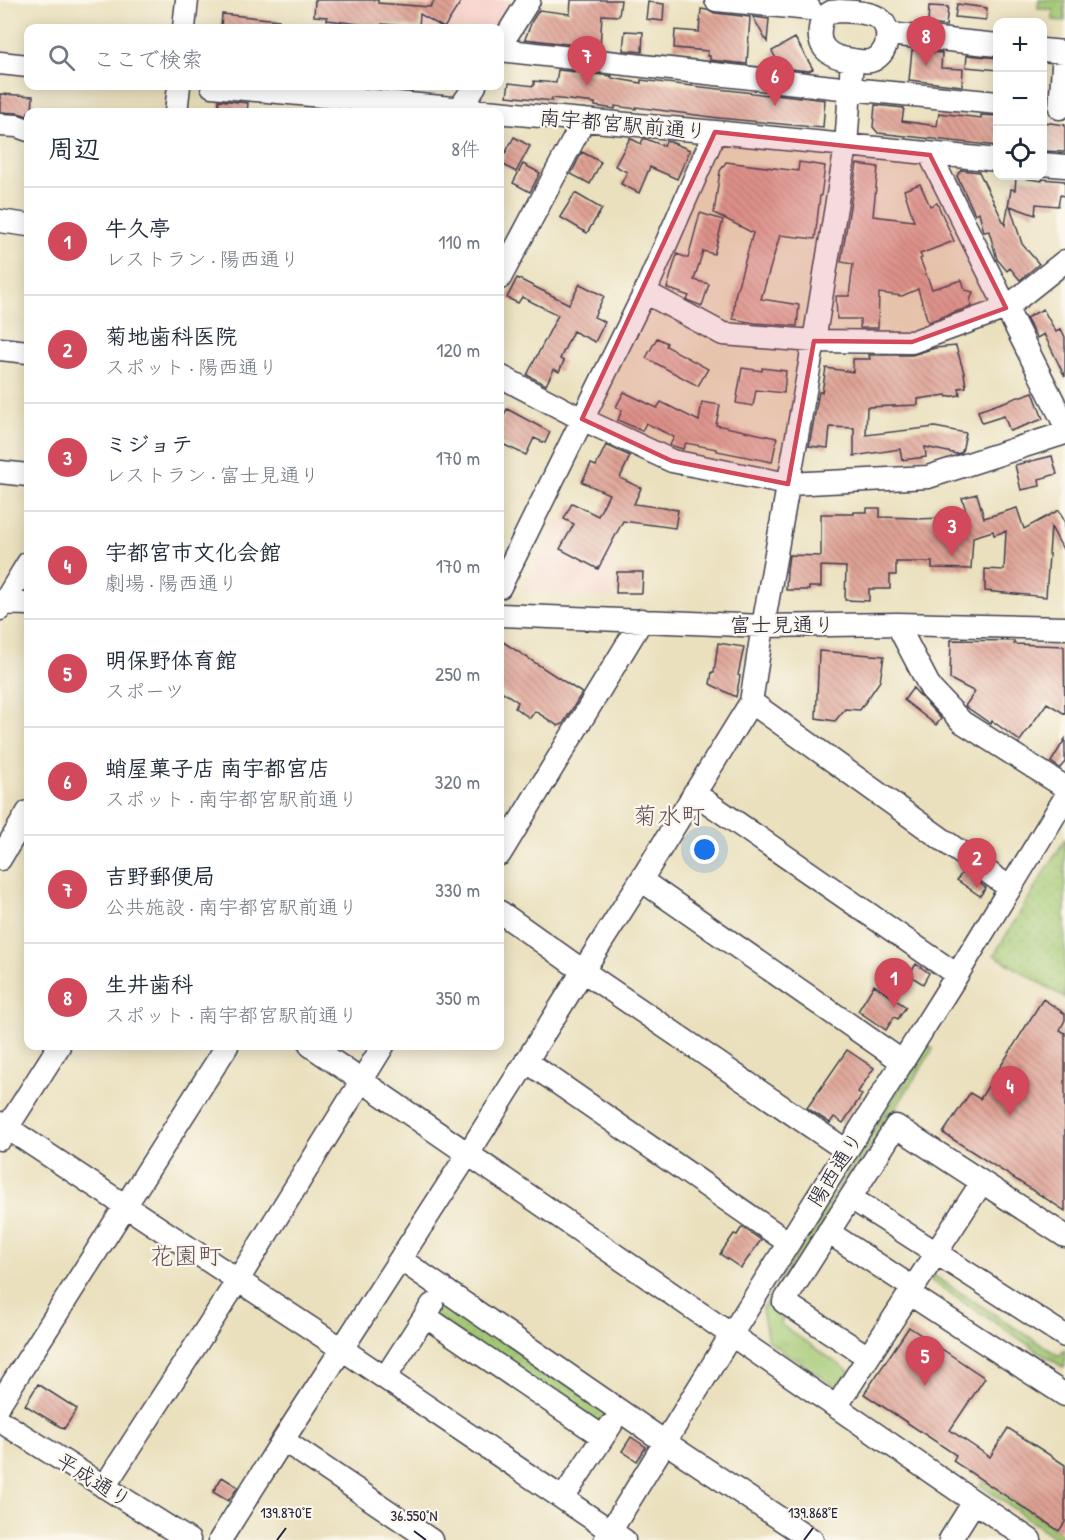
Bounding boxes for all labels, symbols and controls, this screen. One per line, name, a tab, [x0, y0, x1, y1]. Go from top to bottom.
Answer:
pin: 8	[906, 16, 946, 66]
map controls	[993, 18, 1047, 180]
button: +	[993, 18, 1047, 72]
search box	[24, 24, 504, 90]
pin: 7	[568, 36, 606, 86]
icon: search	[45, 41, 78, 74]
text: ここで検索	[93, 44, 203, 74]
pin: 6	[756, 57, 794, 106]
button: −	[993, 72, 1047, 126]
street label: 南宇都宮駅前通り	[538, 102, 708, 146]
button: locate	[993, 126, 1047, 180]
text: 周辺	[48, 131, 100, 166]
text: 8件	[451, 135, 480, 162]
text: 牛久亭	[105, 213, 171, 243]
text: 1	[64, 228, 71, 255]
text: 110 m	[438, 228, 480, 255]
text: レストラン · 陽西通り	[105, 245, 300, 272]
text: 菊地歯科医院	[105, 321, 237, 351]
text: 2	[63, 336, 72, 363]
text: 120 m	[436, 336, 480, 363]
text: スポット · 陽西通り	[105, 353, 278, 380]
text: ミジョテ	[105, 429, 193, 459]
text: 3	[63, 444, 72, 471]
text: 170 m	[436, 444, 480, 471]
text: レストラン · 富士見通り	[105, 461, 320, 488]
pin: 3	[932, 506, 972, 556]
text: 宇都宮市文化会館	[105, 537, 281, 567]
text: 4	[64, 552, 71, 579]
text: 170 m	[436, 552, 480, 579]
text: 劇場 · 陽西通り	[105, 569, 238, 596]
street label: 富士見通り	[730, 610, 835, 639]
text: 明保野体育館	[105, 645, 237, 675]
text: 5	[63, 660, 72, 687]
text: 250 m	[435, 660, 480, 687]
text: スポーツ	[105, 677, 185, 704]
text: 蛸屋菓子店 南宇都宮店	[105, 753, 330, 783]
text: 6	[64, 768, 71, 795]
text: 320 m	[435, 768, 480, 795]
text: スポット · 南宇都宮駅前通り	[105, 785, 358, 812]
district label: 菊水町	[633, 799, 705, 831]
your location	[690, 835, 719, 864]
pin: 2	[958, 838, 996, 888]
text: 吉野郵便局	[105, 861, 215, 891]
text: 7	[63, 876, 72, 903]
text: 330 m	[435, 876, 480, 903]
text: 公共施設 · 南宇都宮駅前通り	[105, 893, 358, 920]
pin: 1	[874, 958, 914, 1008]
text: 生井歯科	[105, 969, 193, 999]
text: 8	[63, 984, 72, 1011]
text: 350 m	[435, 984, 480, 1011]
text: スポット · 南宇都宮駅前通り	[105, 1001, 358, 1028]
pin: 4	[990, 1066, 1030, 1116]
street label: 陽西通り	[800, 1126, 870, 1212]
district label: 花園町	[150, 1239, 222, 1271]
pin: 5	[906, 1336, 944, 1386]
street label: 平成通り	[51, 1445, 137, 1515]
text: 139.870°E	[260, 1502, 312, 1523]
text: 139.868°E	[788, 1502, 838, 1523]
text: 36.550°N	[391, 1505, 437, 1526]

